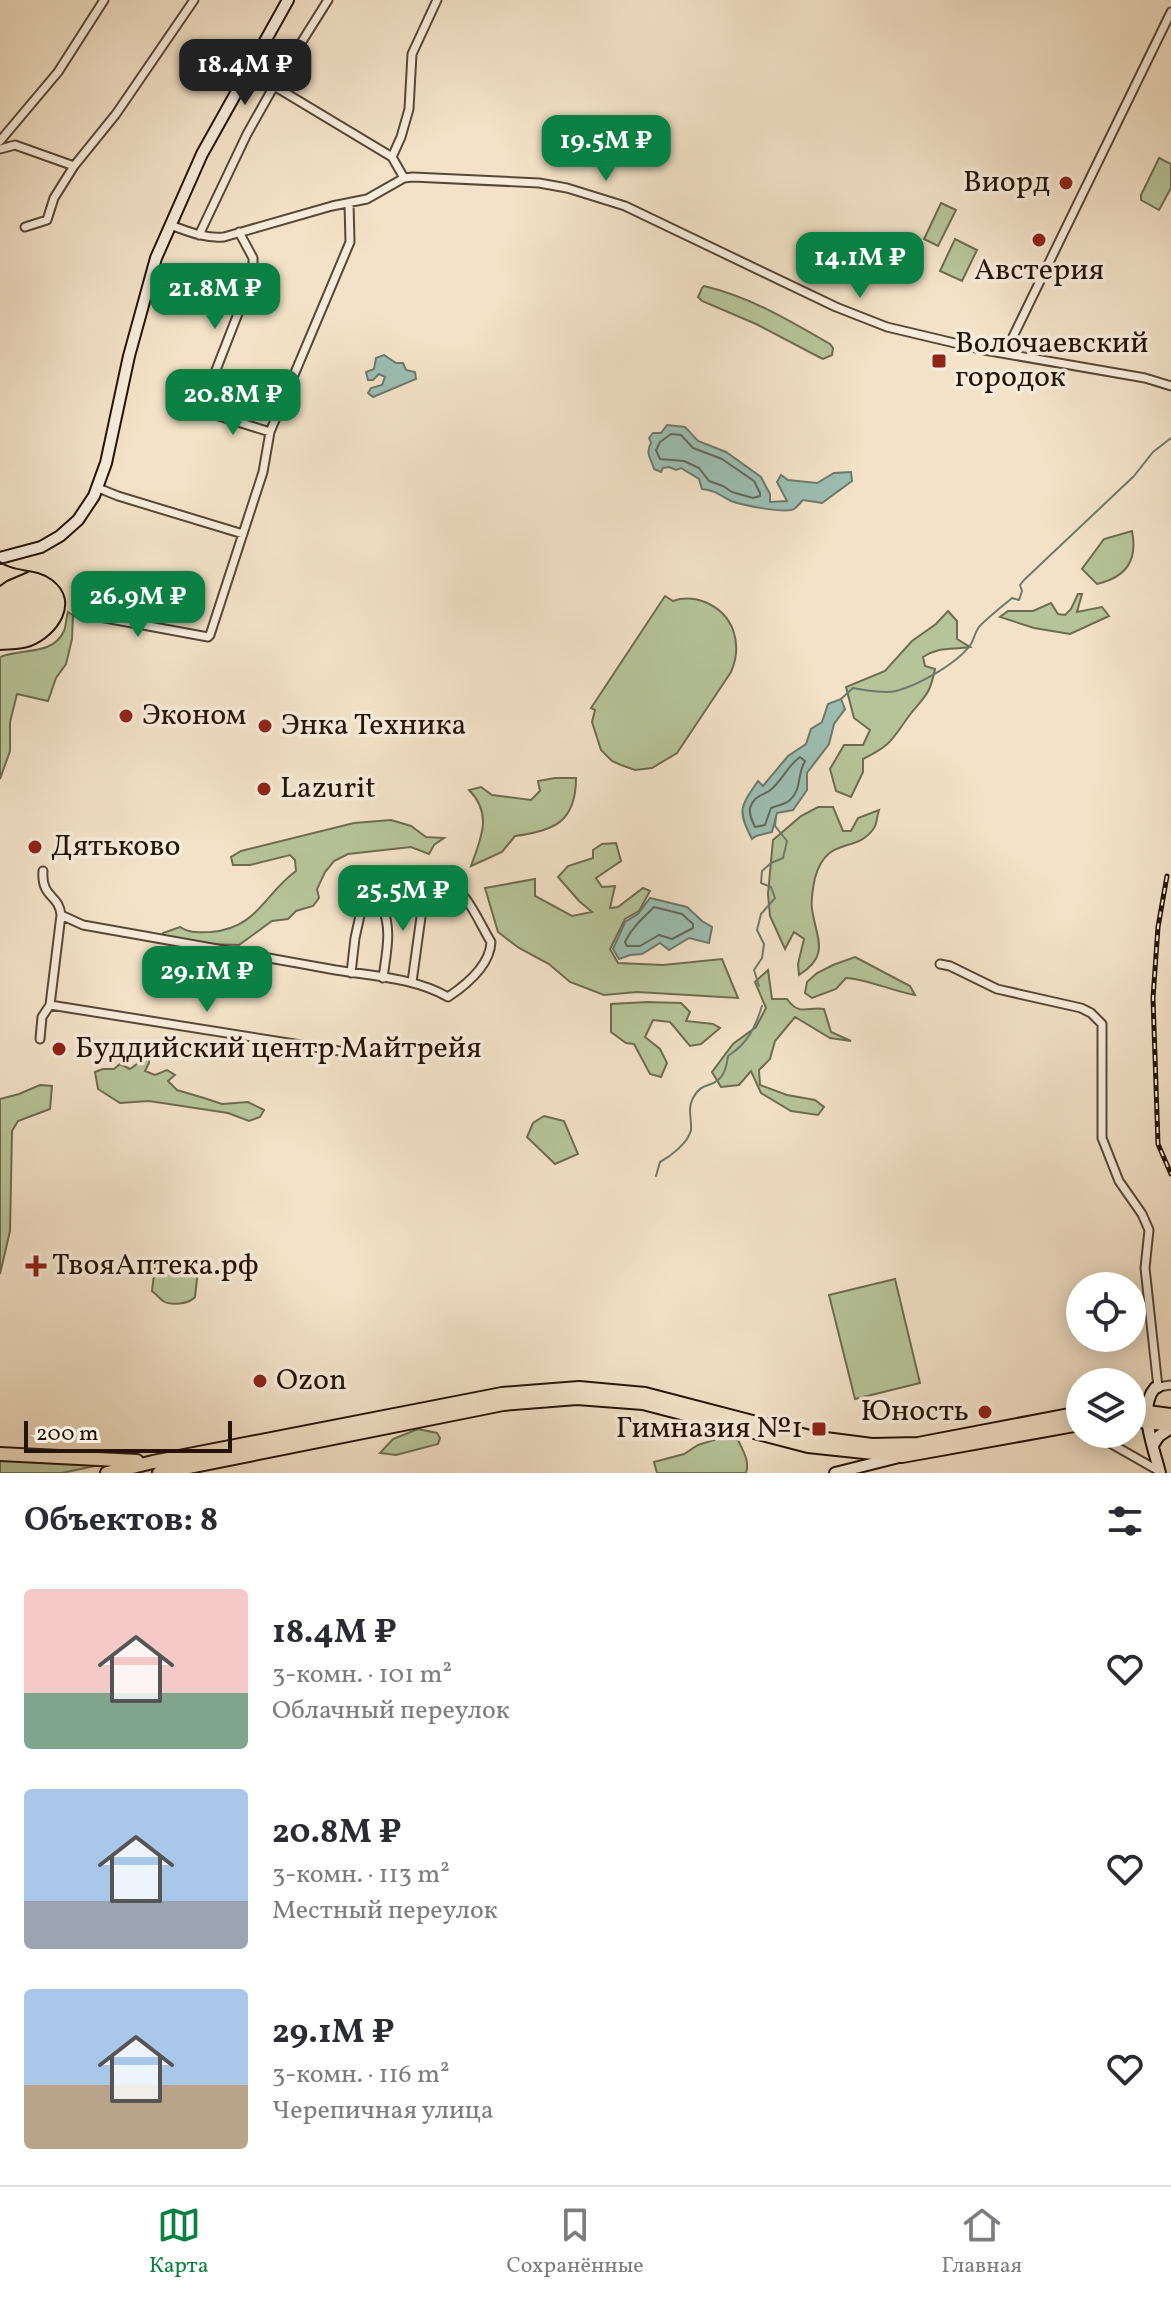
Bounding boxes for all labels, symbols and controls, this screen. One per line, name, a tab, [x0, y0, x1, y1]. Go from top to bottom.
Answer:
pin: 18.4M ₽	[171, 39, 319, 107]
text: 18.4M ₽	[197, 47, 293, 83]
pin: 19.5M ₽	[532, 115, 680, 183]
text: 19.5M ₽	[560, 123, 652, 159]
place label: Виорд	[963, 162, 1050, 204]
marker: Виорд	[1057, 174, 1075, 192]
marker: Австерия	[1030, 231, 1048, 249]
pin: 14.1M ₽	[786, 232, 934, 300]
text: 14.1M ₽	[814, 240, 906, 276]
place label: Австерия	[974, 250, 1104, 292]
pin: 21.8M ₽	[141, 263, 289, 331]
text: 21.8M ₽	[168, 271, 262, 307]
place label: Волочаевский городок	[955, 323, 1148, 399]
marker: Волочаевский городок	[930, 352, 948, 370]
pin: 20.8M ₽	[159, 369, 307, 437]
text: 20.8M ₽	[183, 377, 283, 413]
pin: 26.9M ₽	[64, 571, 212, 639]
text: 26.9M ₽	[89, 579, 187, 615]
place label: Эконом	[142, 695, 246, 737]
place label: Энка Техника	[281, 705, 467, 747]
marker: Эконом	[117, 707, 135, 725]
marker: Энка Техника	[256, 717, 274, 735]
place label: Lazurit	[280, 768, 376, 810]
marker: Lazurit	[255, 780, 273, 798]
place label: Дятьково	[51, 826, 180, 868]
marker: Дятьково	[26, 838, 44, 856]
pin: 25.5M ₽	[329, 865, 477, 933]
text: 25.5M ₽	[356, 873, 450, 909]
pin: 29.1M ₽	[133, 946, 281, 1014]
text: 29.1M ₽	[160, 954, 254, 990]
place label: Буддийский центр Майтрейя	[75, 1028, 482, 1070]
marker: Буддийский центр Майтрейя	[50, 1040, 68, 1058]
place label: ТвояАптека.рф	[52, 1245, 259, 1287]
marker: ТвояАптека.рф	[27, 1257, 45, 1275]
map controls	[1066, 1272, 1146, 1448]
button: locate	[1066, 1272, 1146, 1352]
place label: Ozon	[276, 1360, 347, 1402]
button: layers	[1066, 1368, 1146, 1448]
marker: Ozon	[251, 1372, 269, 1390]
place label: Юность	[861, 1391, 969, 1433]
marker: Юность	[976, 1403, 994, 1421]
place label: Гимназия №1	[616, 1408, 803, 1450]
scale bar	[24, 1417, 232, 1453]
text: 200 m	[36, 1419, 98, 1450]
marker: Гимназия №1	[810, 1420, 828, 1438]
text: Объектов: 8	[24, 1498, 218, 1545]
icon: filters	[1103, 1499, 1147, 1543]
text: 18.4M ₽	[272, 1610, 397, 1657]
icon: home	[88, 1621, 184, 1717]
icon: heart	[1103, 1647, 1147, 1691]
text: 3-комн. · 101 m²	[272, 1657, 452, 1693]
text: Облачный переулок	[272, 1693, 510, 1729]
text: 20.8M ₽	[272, 1810, 402, 1857]
icon: home	[88, 1821, 184, 1917]
icon: heart	[1103, 1847, 1147, 1891]
text: 3-комн. · 113 m²	[272, 1857, 450, 1893]
text: Местный переулок	[272, 1893, 498, 1929]
text: 29.1M ₽	[272, 2010, 395, 2057]
icon: home	[88, 2021, 184, 2117]
icon: heart	[1103, 2047, 1147, 2091]
text: 3-комн. · 116 m²	[272, 2057, 450, 2093]
text: Черепичная улица	[272, 2093, 494, 2129]
tab: Карта	[149, 2203, 209, 2282]
tab: Сохранённые	[506, 2203, 644, 2282]
tab: Главная	[942, 2203, 1022, 2282]

